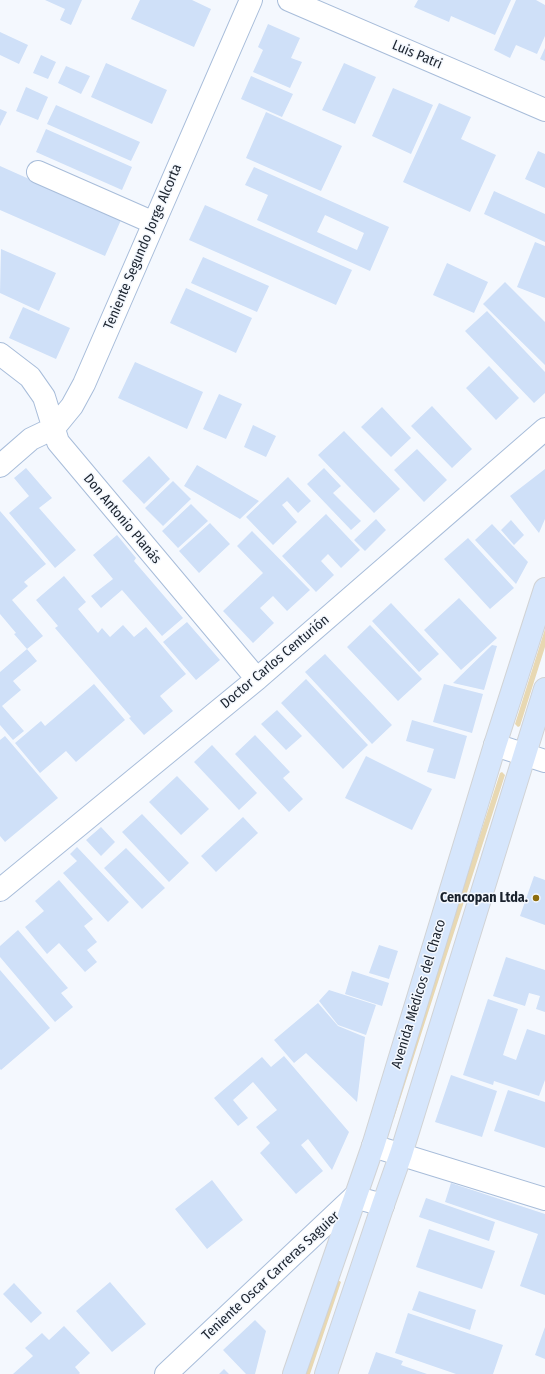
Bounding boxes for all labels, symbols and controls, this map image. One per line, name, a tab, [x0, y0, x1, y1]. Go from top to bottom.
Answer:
street label: Luis Patri	[390, 37, 444, 73]
street label: Teniente Segundo Jorge Alcorta	[100, 162, 186, 332]
street label: Don Antonio Planás	[80, 471, 164, 567]
street label: Doctor Carlos Centurión	[217, 612, 333, 712]
place label: Cencopan Ltda.	[440, 890, 528, 906]
marker: Cencopan Ltda.	[531, 893, 541, 903]
street label: Avenida Médicos del Chaco	[388, 917, 450, 1071]
street label: Teniente Oscar Carreras Saguier	[199, 1208, 343, 1344]

